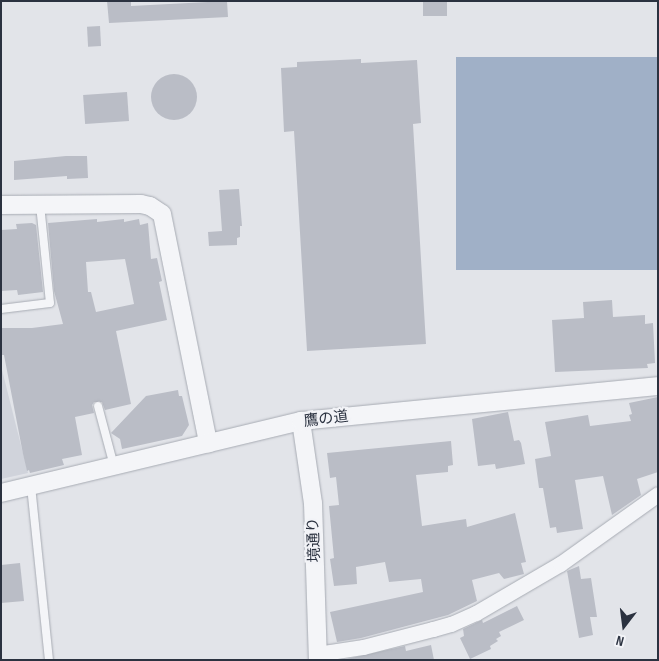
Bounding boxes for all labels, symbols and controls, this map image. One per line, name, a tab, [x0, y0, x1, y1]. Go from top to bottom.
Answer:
street label: 鷹の道	[303, 407, 349, 431]
street label: 境通り	[304, 517, 324, 563]
north arrow	[599, 601, 649, 651]
text: N	[614, 632, 626, 650]

